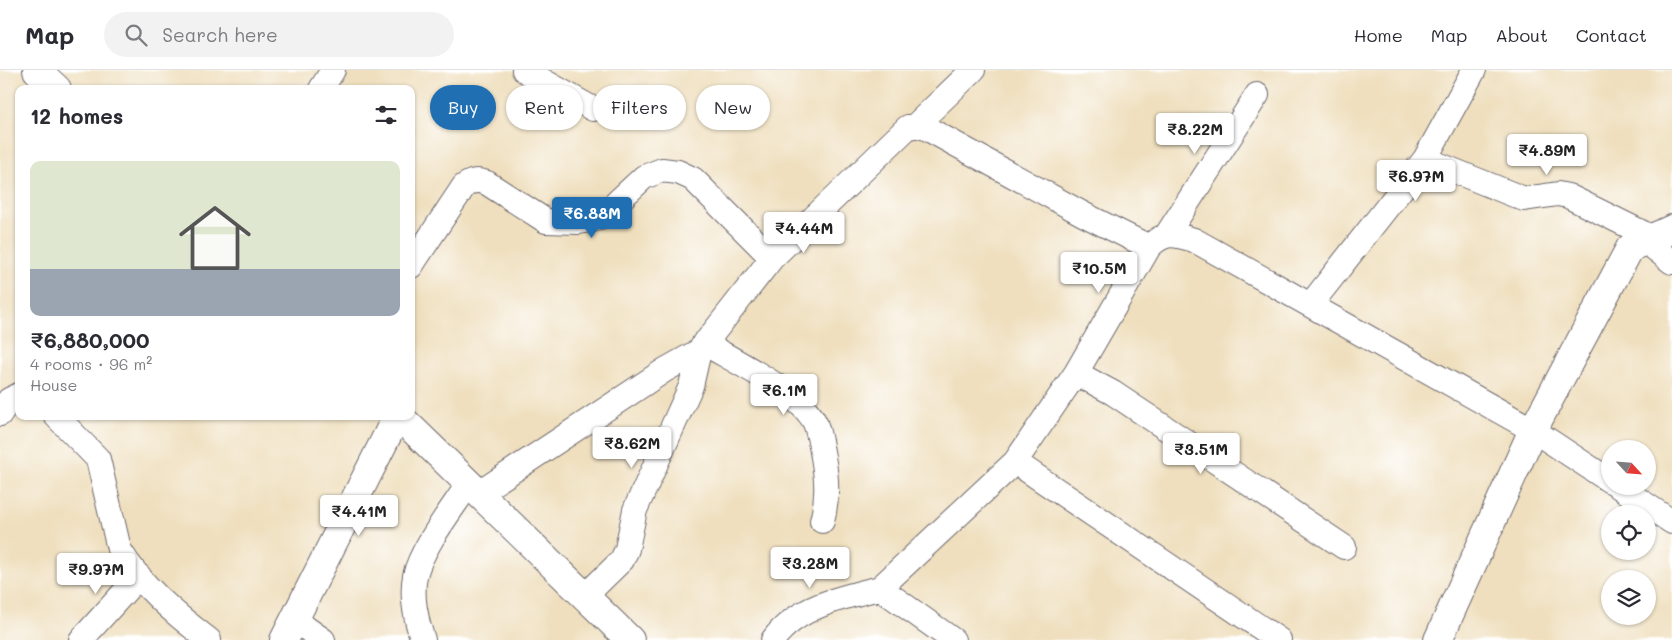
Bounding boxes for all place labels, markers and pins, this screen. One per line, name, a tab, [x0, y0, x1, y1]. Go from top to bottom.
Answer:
pin: ₹8.22M	[1154, 112, 1236, 155]
pin: ₹4.89M	[1506, 134, 1588, 176]
pin: ₹6.97M	[1375, 160, 1457, 202]
pin: ₹6.88M	[551, 196, 633, 239]
pin: ₹4.44M	[763, 212, 845, 254]
pin: ₹10.5M	[1058, 252, 1140, 294]
pin: ₹6.1M	[749, 374, 819, 416]
pin: ₹8.62M	[591, 426, 673, 469]
pin: ₹3.51M	[1160, 432, 1242, 475]
pin: ₹4.41M	[318, 494, 400, 537]
pin: ₹3.28M	[769, 546, 851, 589]
pin: ₹9.97M	[55, 552, 137, 595]

